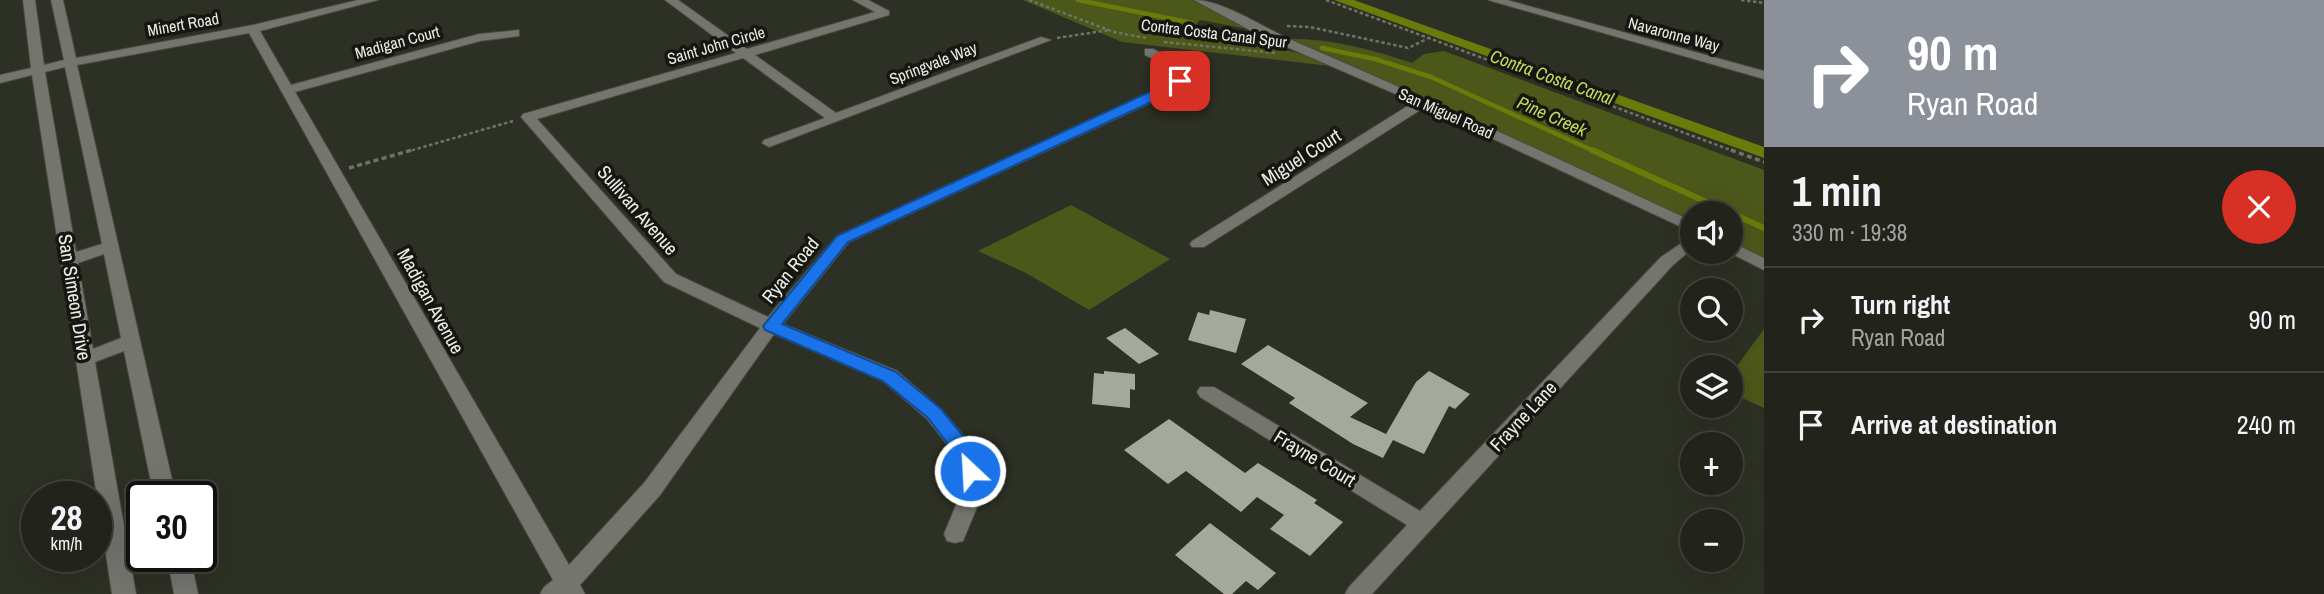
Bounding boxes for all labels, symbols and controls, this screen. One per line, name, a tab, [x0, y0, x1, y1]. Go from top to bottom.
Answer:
street label: Minert Road	[146, 7, 220, 41]
street label: Navaronne Way	[1626, 11, 1722, 57]
street label: Contra Costa Canal Spur	[1140, 13, 1289, 53]
text: 90 m	[1907, 19, 1999, 85]
street label: Madigan Court	[352, 20, 442, 64]
street label: Saint John Circle	[665, 21, 767, 69]
icon: right	[1792, 28, 1883, 119]
street label: Springvale Way	[886, 36, 980, 90]
water label: Contra Costa Canal	[1487, 43, 1618, 111]
pin	[1150, 51, 1210, 111]
icon: arrive	[1161, 62, 1199, 100]
street label: San Miguel Road	[1395, 82, 1497, 144]
text: Ryan Road	[1907, 82, 2038, 125]
water label: Pine Creek	[1513, 90, 1591, 143]
street label: Miguel Court	[1256, 122, 1346, 192]
street label: Sullivan Avenue	[592, 159, 684, 261]
text: 1 min	[1792, 163, 1882, 219]
button: close	[2222, 170, 2296, 244]
map controls	[1680, 201, 1743, 572]
button: sound	[1680, 201, 1743, 264]
text: 330 m · 19:38	[1792, 217, 1907, 248]
street label: San Simeon Drive	[52, 232, 98, 362]
street label: Ryan Road	[755, 232, 825, 308]
street label: Madigan Avenue	[391, 244, 471, 358]
button: search	[1680, 278, 1743, 341]
text: Turn right	[1851, 287, 1950, 322]
icon: right	[1792, 301, 1830, 339]
text: 90 m	[2249, 302, 2296, 337]
text: Ryan Road	[1851, 322, 1945, 353]
button: layers	[1680, 355, 1743, 418]
street label: Frayne Lane	[1484, 375, 1562, 457]
icon: arrive	[1792, 406, 1830, 444]
text: Arrive at destination	[1851, 407, 2057, 442]
text: 240 m	[2237, 407, 2296, 442]
street label: Frayne Court	[1269, 423, 1361, 493]
button: +	[1680, 432, 1743, 495]
position arrow	[933, 434, 1007, 508]
speed limit sign: 30	[126, 481, 217, 572]
text: 28	[51, 494, 82, 541]
button: −	[1680, 509, 1743, 572]
text: km/h	[51, 531, 83, 556]

